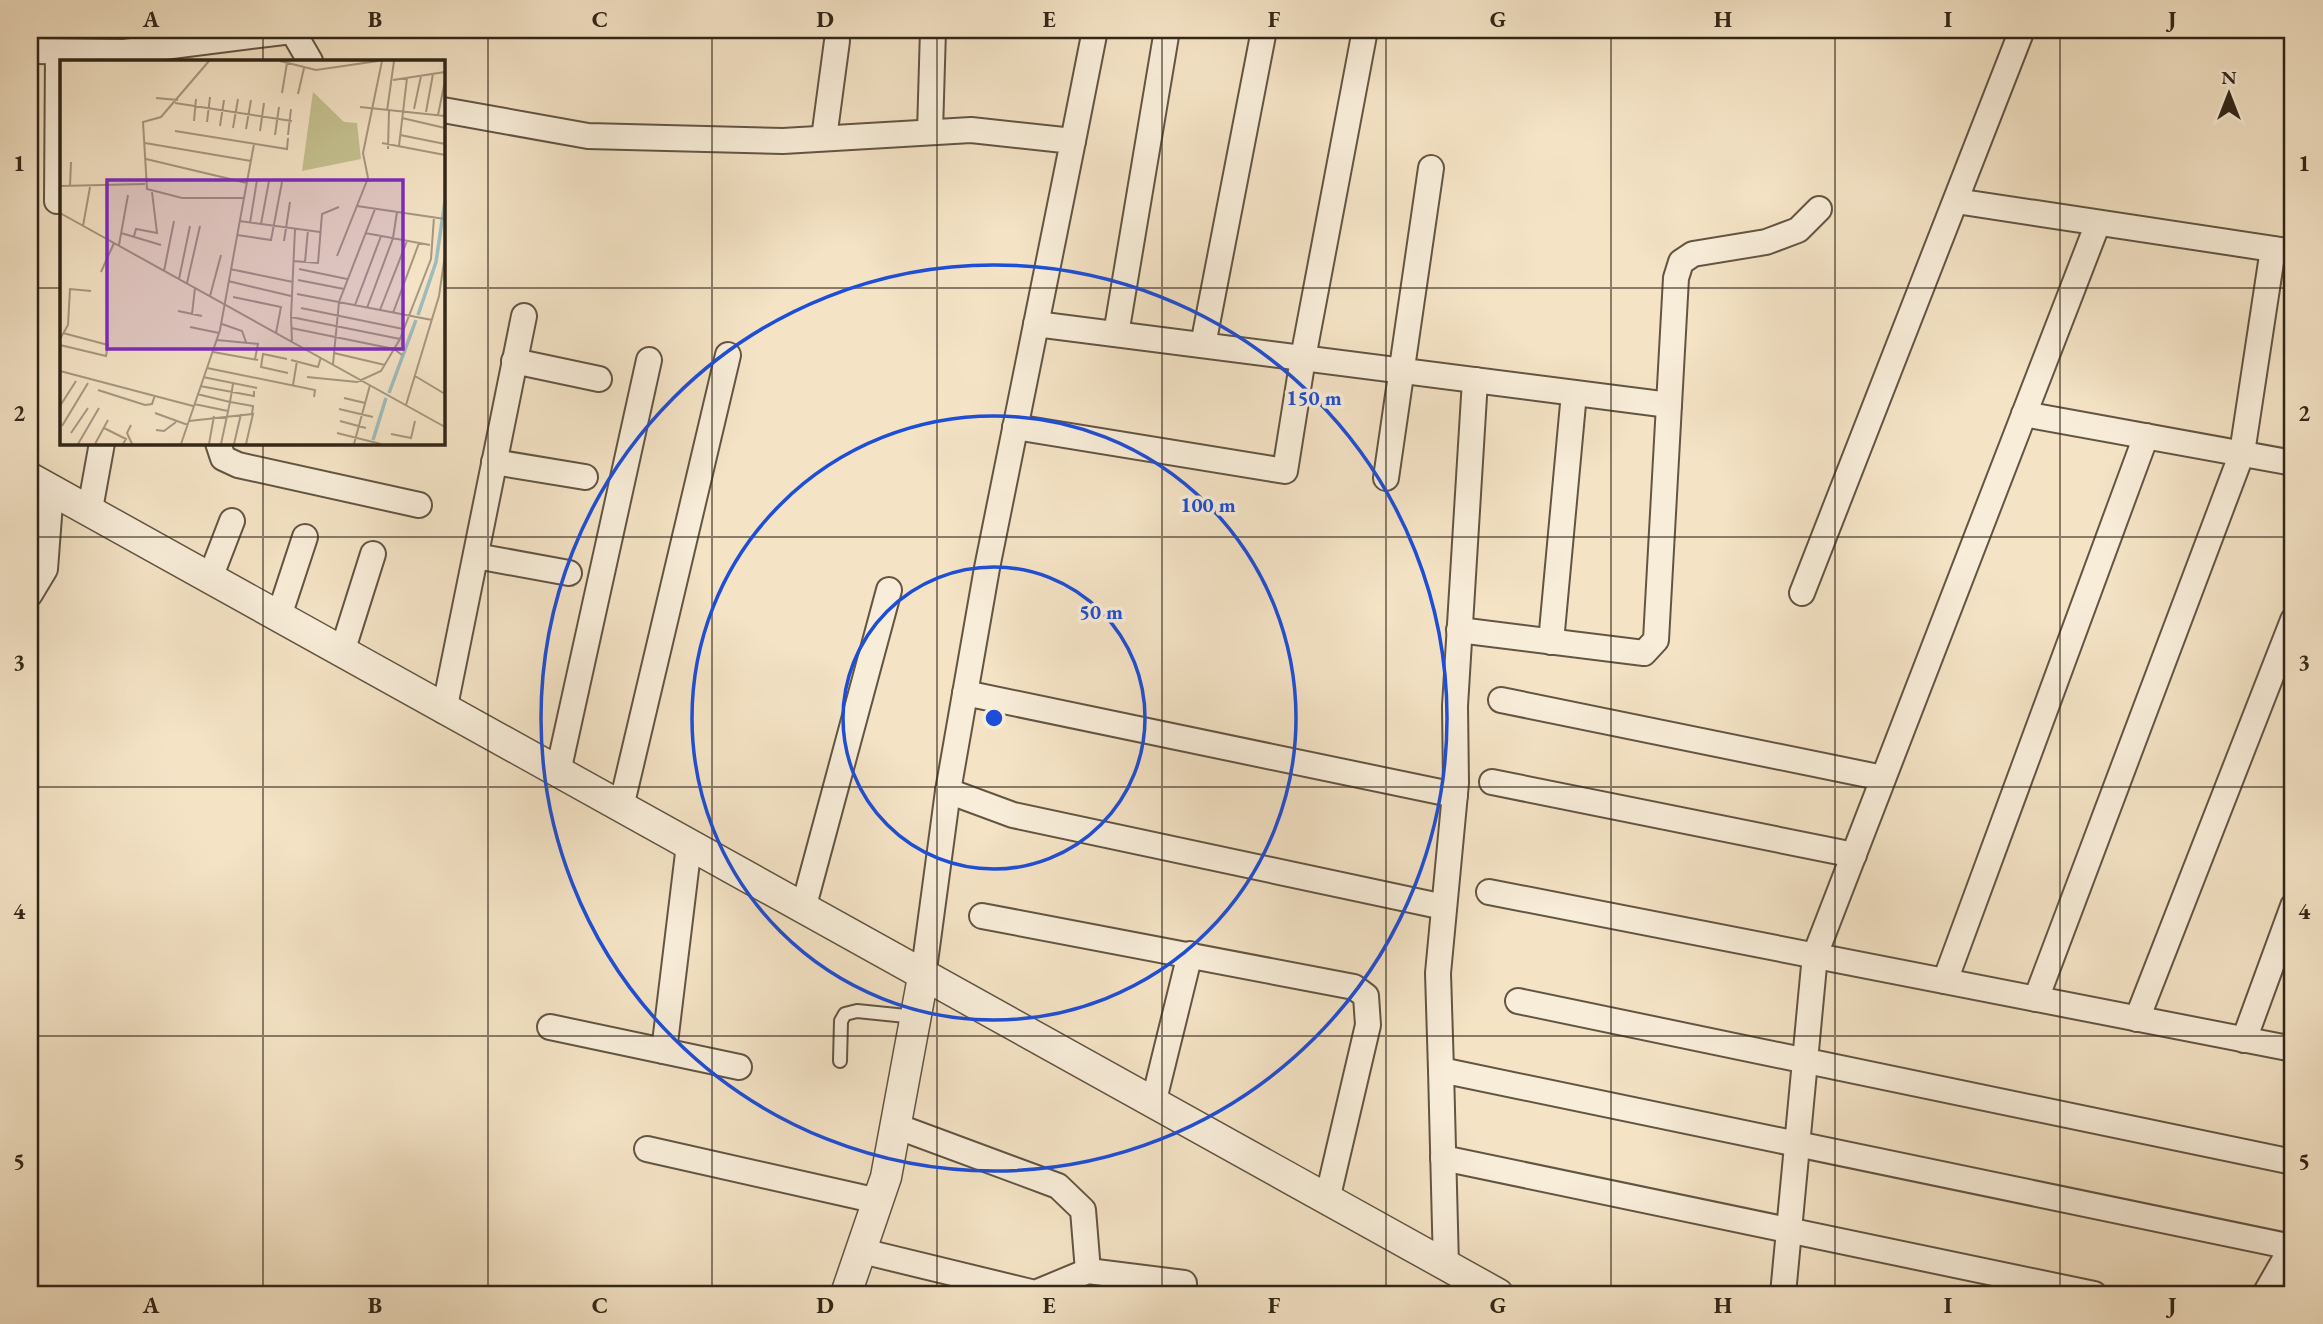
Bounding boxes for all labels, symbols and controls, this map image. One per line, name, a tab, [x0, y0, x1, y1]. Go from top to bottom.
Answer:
text: A	[142, 4, 160, 34]
text: B	[368, 4, 382, 34]
text: C	[592, 4, 608, 34]
text: D	[816, 4, 834, 34]
text: E	[1042, 4, 1056, 34]
text: F	[1268, 4, 1281, 34]
text: G	[1490, 4, 1506, 34]
text: H	[1714, 4, 1732, 34]
text: I	[1944, 4, 1952, 34]
text: J	[2166, 4, 2177, 34]
inset map	[60, 60, 444, 444]
north arrow	[2194, 60, 2264, 130]
text: N	[2221, 65, 2237, 90]
text: 1	[13, 148, 25, 178]
text: 1	[2298, 148, 2310, 178]
text: 150 m	[1286, 384, 1342, 411]
text: 2	[13, 398, 25, 428]
text: 2	[2298, 398, 2310, 428]
text: 100 m	[1180, 491, 1236, 518]
text: 50 m	[1079, 598, 1123, 625]
text: 3	[13, 647, 25, 677]
text: 3	[2298, 647, 2310, 677]
centre of rings	[982, 706, 1006, 730]
text: 4	[13, 896, 26, 926]
text: 4	[2298, 896, 2311, 926]
text: 5	[13, 1146, 25, 1176]
text: 5	[2298, 1146, 2310, 1176]
text: A	[142, 1290, 160, 1320]
text: B	[368, 1290, 382, 1320]
text: C	[592, 1290, 608, 1320]
text: D	[816, 1290, 834, 1320]
text: E	[1042, 1290, 1056, 1320]
text: F	[1268, 1290, 1281, 1320]
text: G	[1490, 1290, 1506, 1320]
text: H	[1714, 1290, 1732, 1320]
text: I	[1944, 1290, 1952, 1320]
text: J	[2166, 1290, 2177, 1320]

